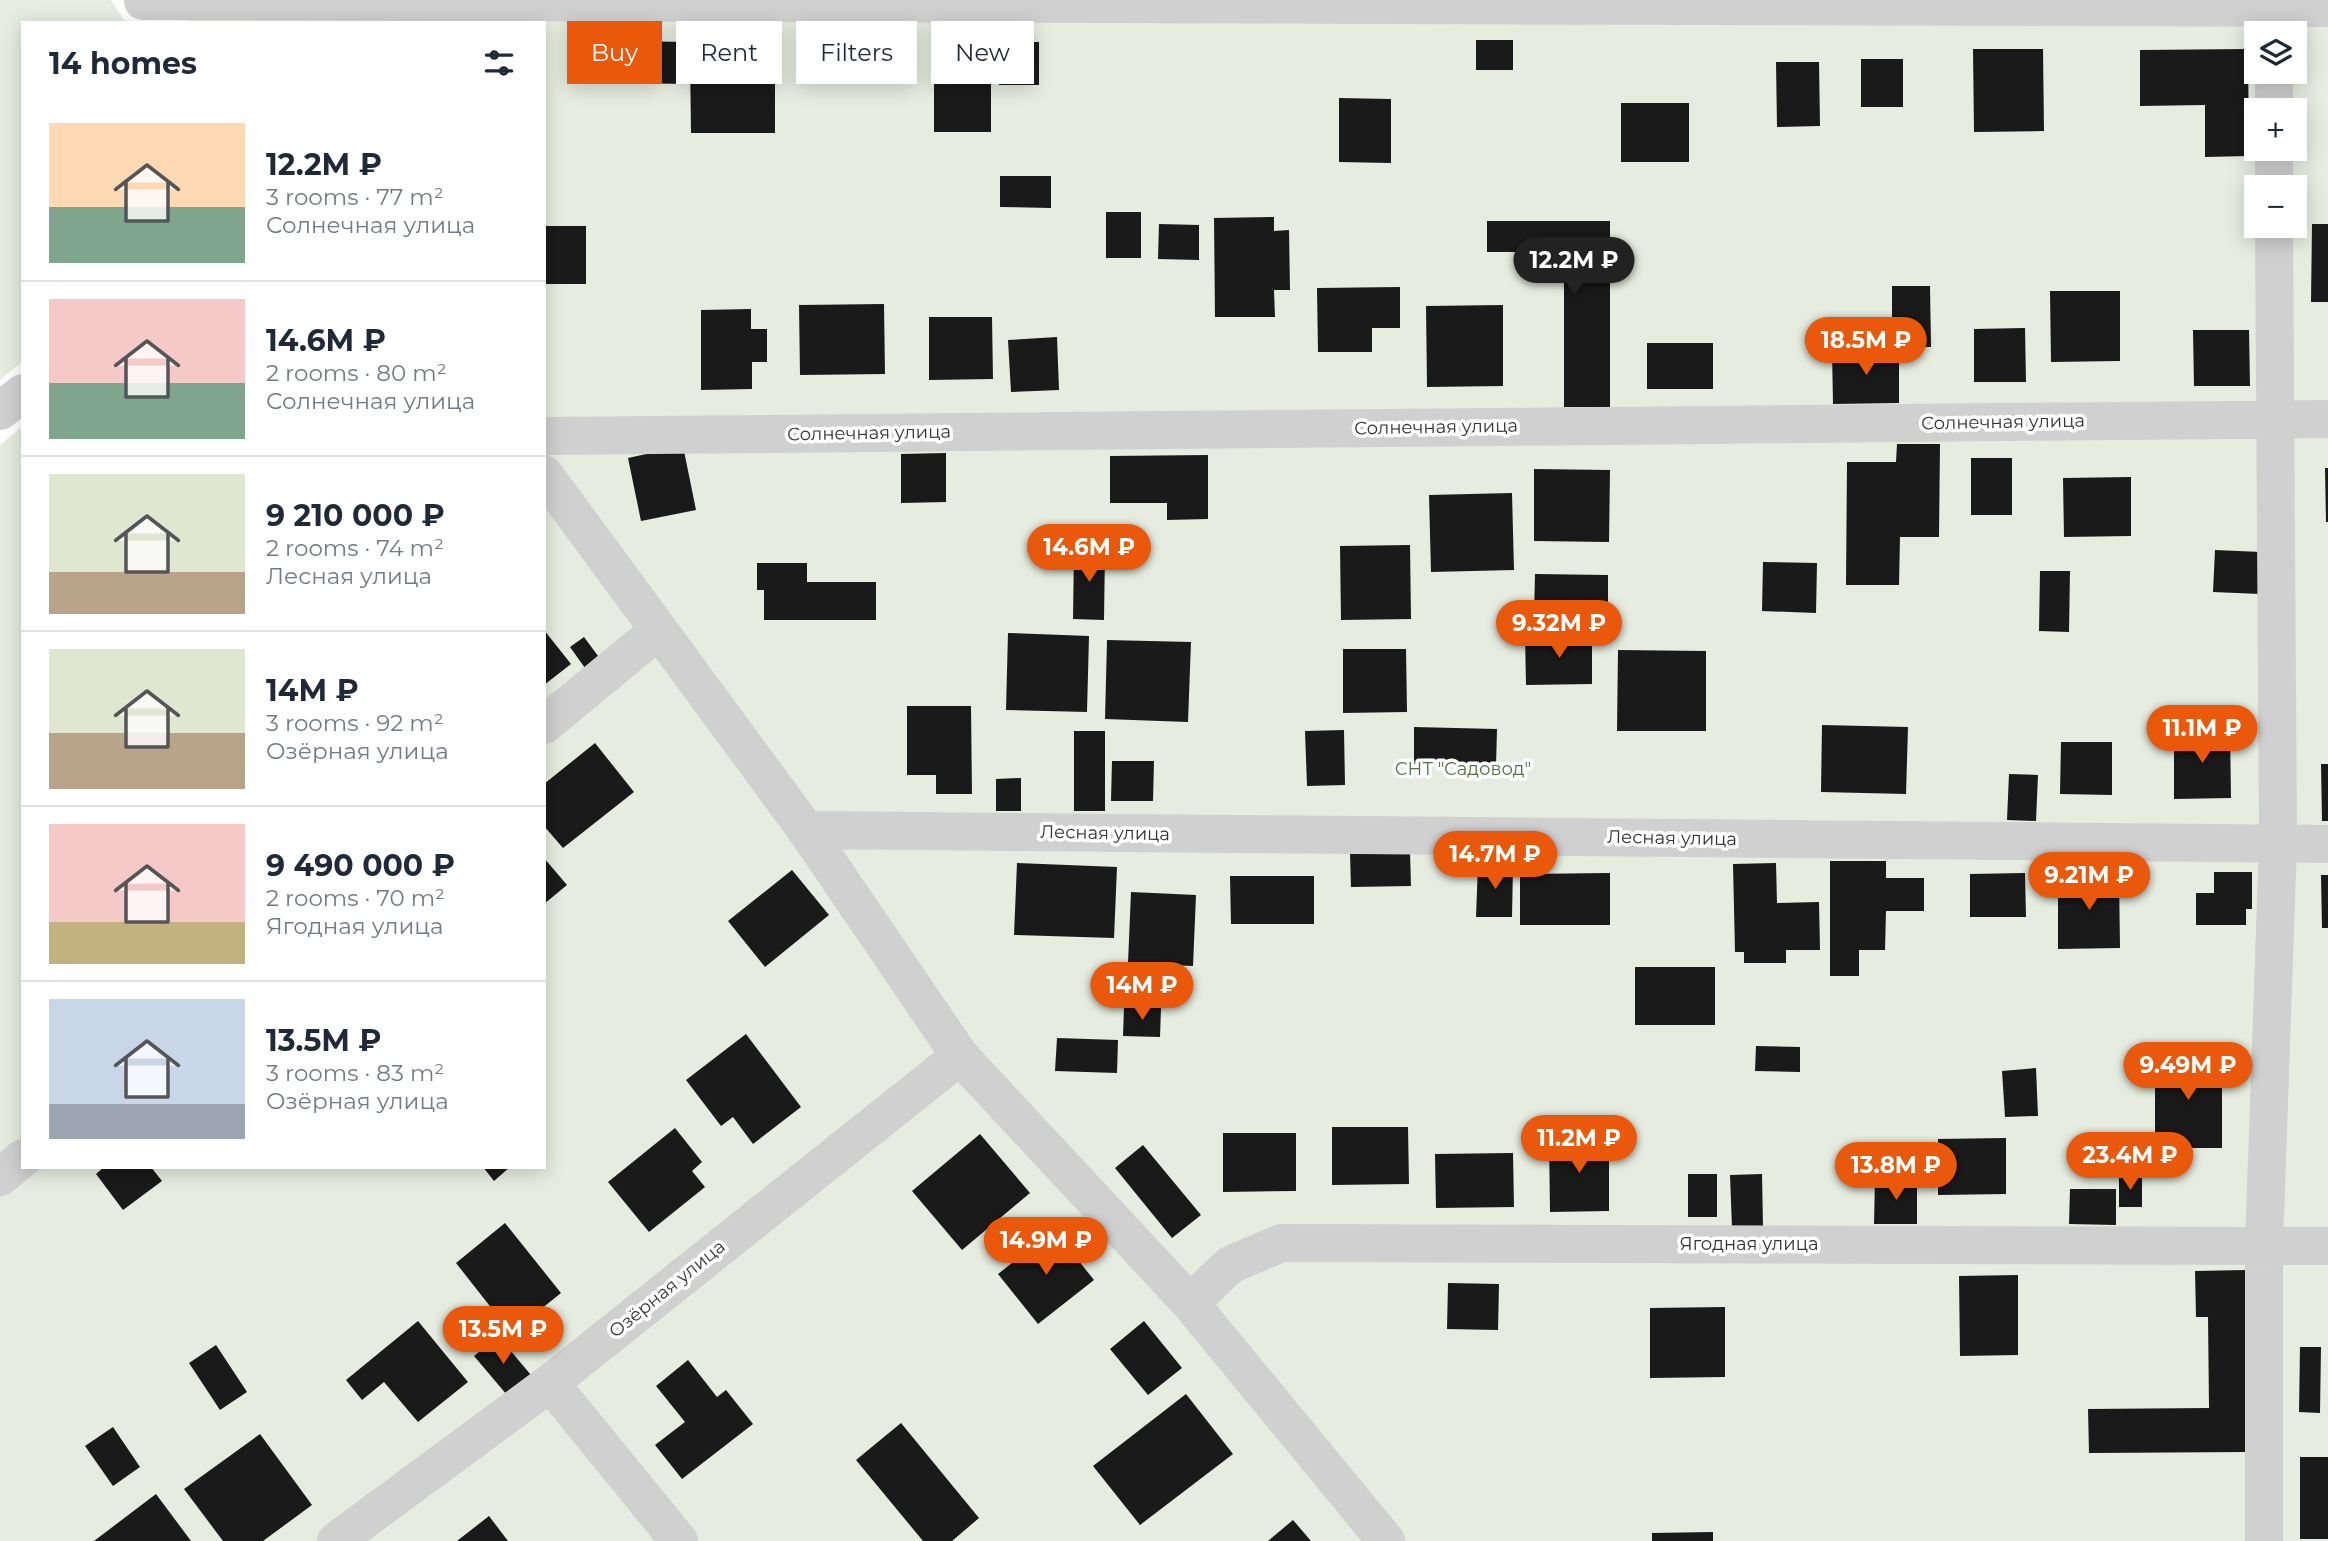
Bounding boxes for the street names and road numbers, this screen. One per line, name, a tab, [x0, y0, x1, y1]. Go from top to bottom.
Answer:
street label: Солнечная улица	[1921, 410, 2085, 434]
street label: Солнечная улица	[1354, 415, 1518, 439]
street label: Солнечная улица	[787, 421, 951, 445]
street label: Лесная улица	[1040, 821, 1170, 845]
street label: Лесная улица	[1607, 826, 1737, 850]
street label: Ягодная улица	[1680, 1233, 1818, 1255]
street label: Озёрная улица	[605, 1235, 729, 1343]

